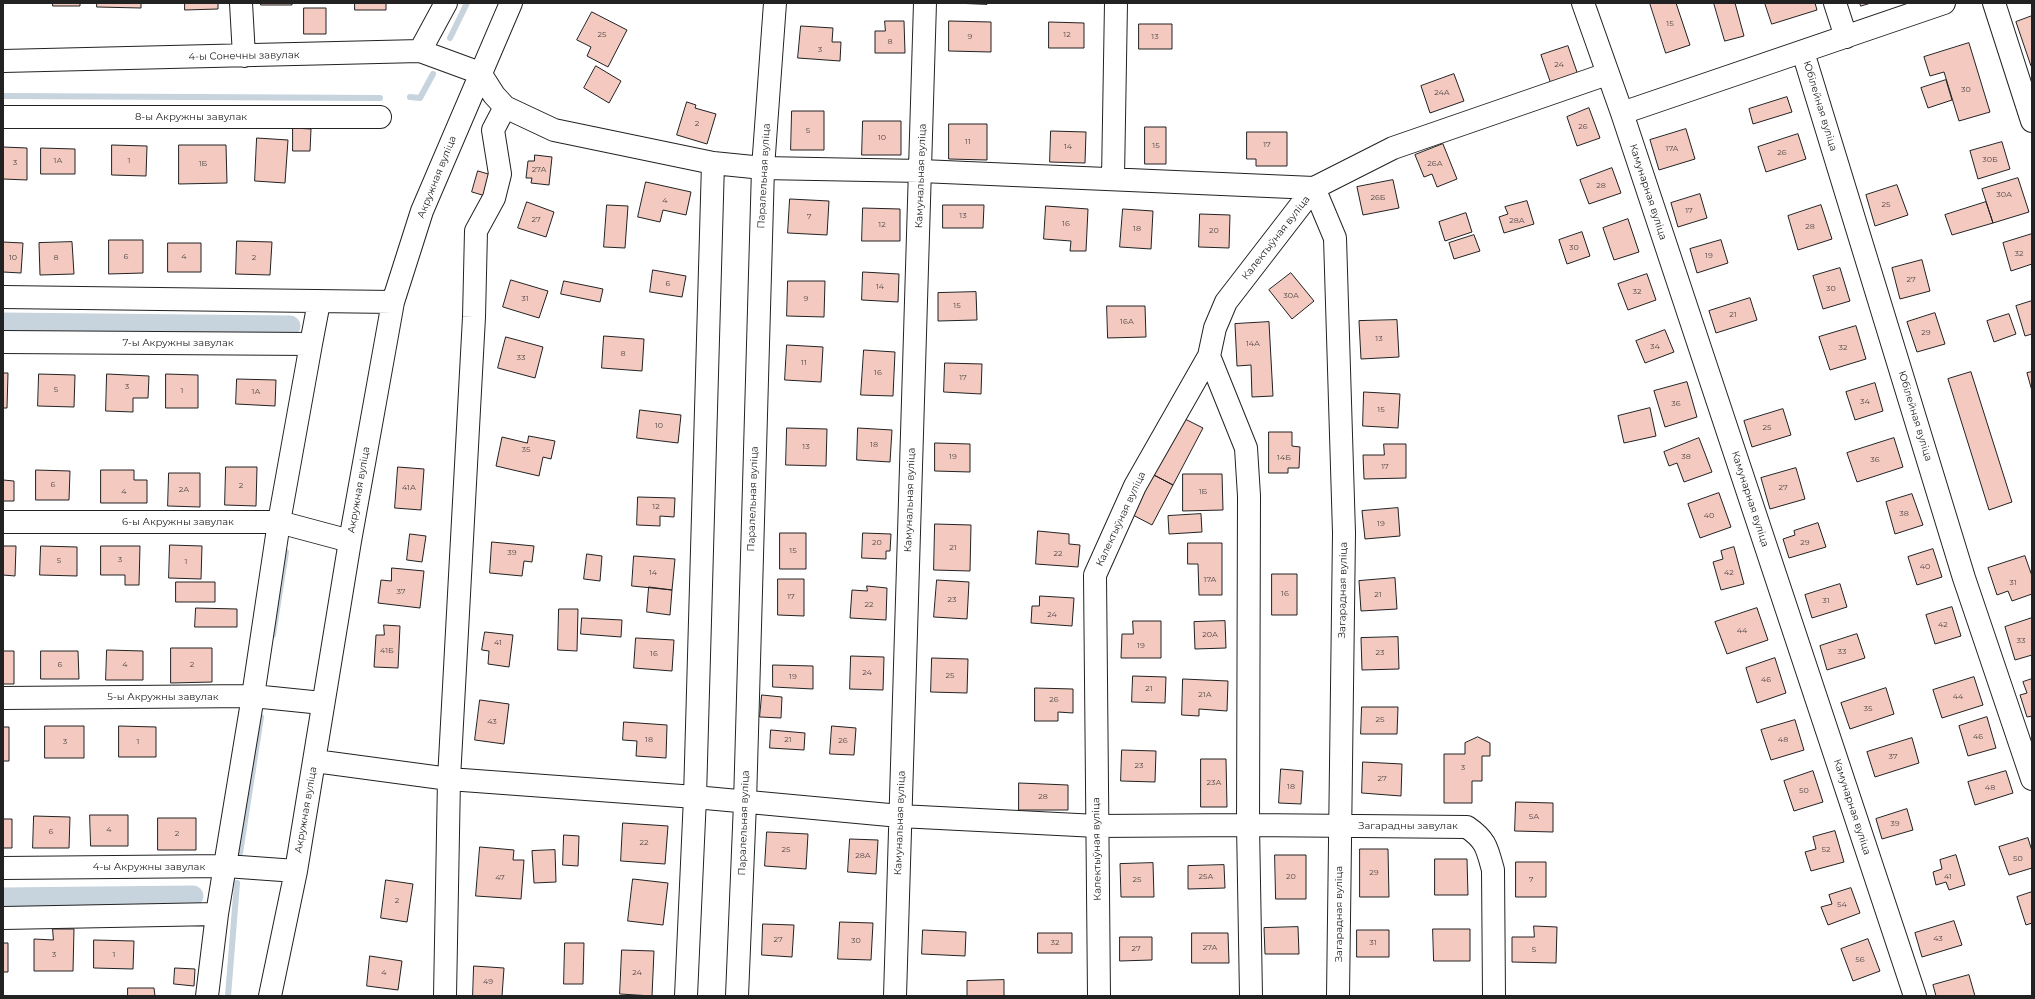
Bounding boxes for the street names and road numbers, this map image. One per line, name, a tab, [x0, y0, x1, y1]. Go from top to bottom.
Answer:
street label: 4-ы Сонечны завулак	[188, 49, 300, 63]
street label: Юбілейная вуліца	[1801, 59, 1839, 153]
street label: 8-ы Акружны завулак	[135, 111, 247, 123]
street label: Паралельная вуліца	[755, 123, 773, 229]
street label: Камунальная вуліца	[913, 123, 929, 229]
street label: Акружная вуліца	[415, 134, 459, 220]
street label: Камунарная вуліца	[1627, 143, 1669, 241]
street label: Калектыўная вуліца	[1239, 194, 1313, 282]
street label: 7-ы Акружны завулак	[122, 337, 234, 349]
street label: Юбілейная вуліца	[1896, 369, 1934, 463]
street label: Акружная вуліца	[345, 446, 373, 534]
street label: Паралельная вуліца	[745, 446, 761, 552]
street label: Камунальная вуліца	[902, 447, 918, 553]
street label: Камунарная вуліца	[1729, 450, 1771, 548]
street label: Калектыўная вуліца	[1094, 470, 1148, 568]
street label: 6-ы Акружны завулак	[122, 516, 234, 528]
street label: Загарадная вуліца	[1336, 542, 1350, 638]
street label: 5-ы Акружны завулак	[107, 691, 219, 703]
street label: Камунарная вуліца	[1831, 758, 1873, 856]
street label: Акружная вуліца	[292, 766, 320, 854]
street label: Паралельная вуліца	[736, 770, 752, 876]
street label: Камунальная вуліца	[892, 770, 908, 876]
street label: Калектыўная вуліца	[1090, 797, 1104, 901]
street label: Загарадны завулак	[1358, 820, 1458, 832]
street label: 4-ы Акружны завулак	[93, 861, 205, 873]
street label: Загарадная вуліца	[1333, 866, 1345, 962]

